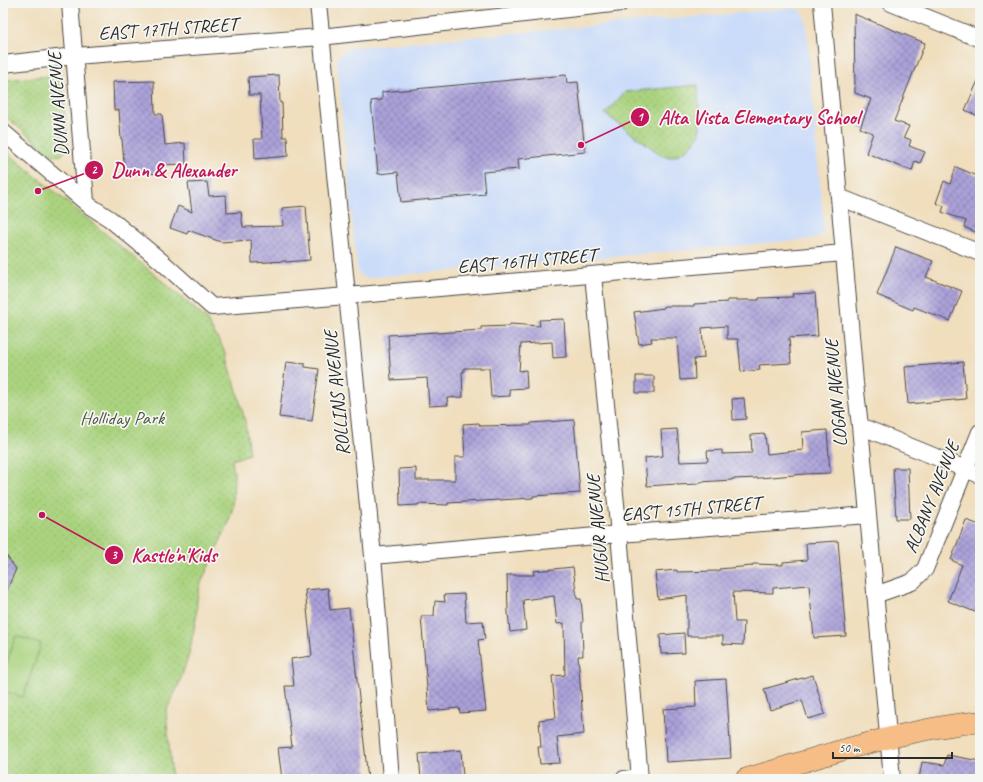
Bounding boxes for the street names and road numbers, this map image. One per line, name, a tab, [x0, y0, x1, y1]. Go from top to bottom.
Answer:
street label: EAST 17TH STREET	[98, 12, 244, 46]
street label: DUNN AVENUE	[42, 48, 74, 157]
street label: EAST 16TH STREET	[457, 243, 603, 279]
street label: ROLLINS AVENUE	[318, 327, 356, 457]
street label: LOGAN AVENUE	[819, 336, 853, 448]
street label: ALBANY AVENUE	[899, 435, 966, 556]
street label: HUGUR AVENUE	[581, 471, 615, 585]
street label: EAST 15TH STREET	[621, 491, 767, 527]

